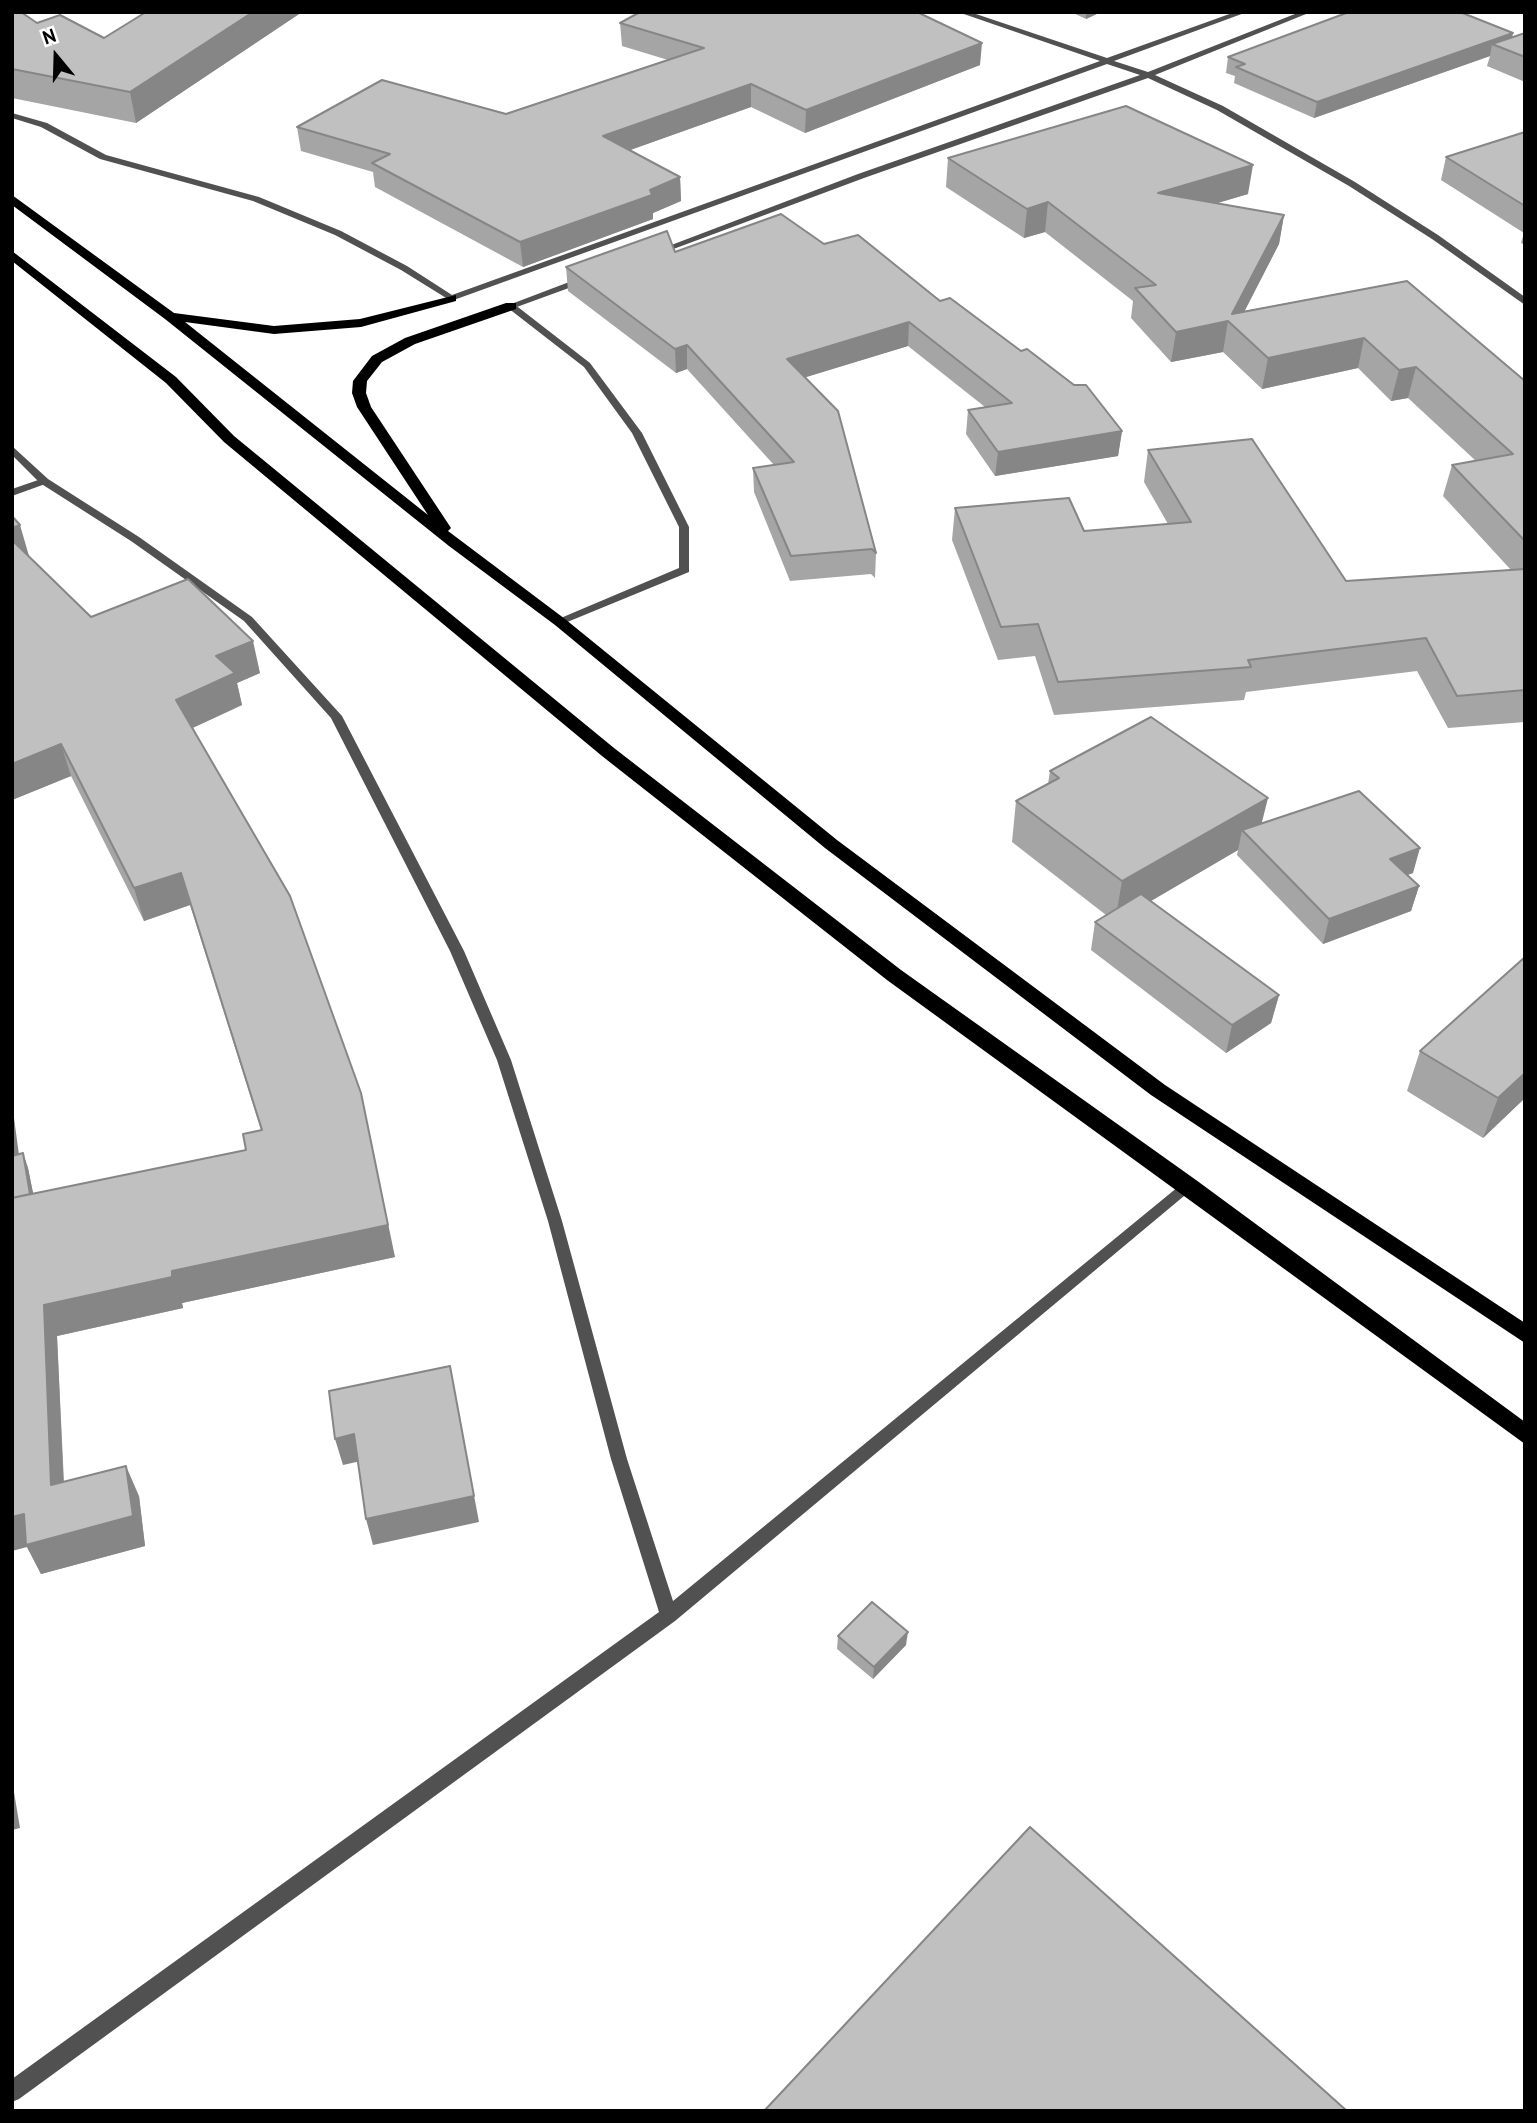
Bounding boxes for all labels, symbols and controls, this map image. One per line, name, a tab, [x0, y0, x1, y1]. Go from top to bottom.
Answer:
north arrow	[21, 21, 91, 91]
text: N	[39, 23, 59, 50]

